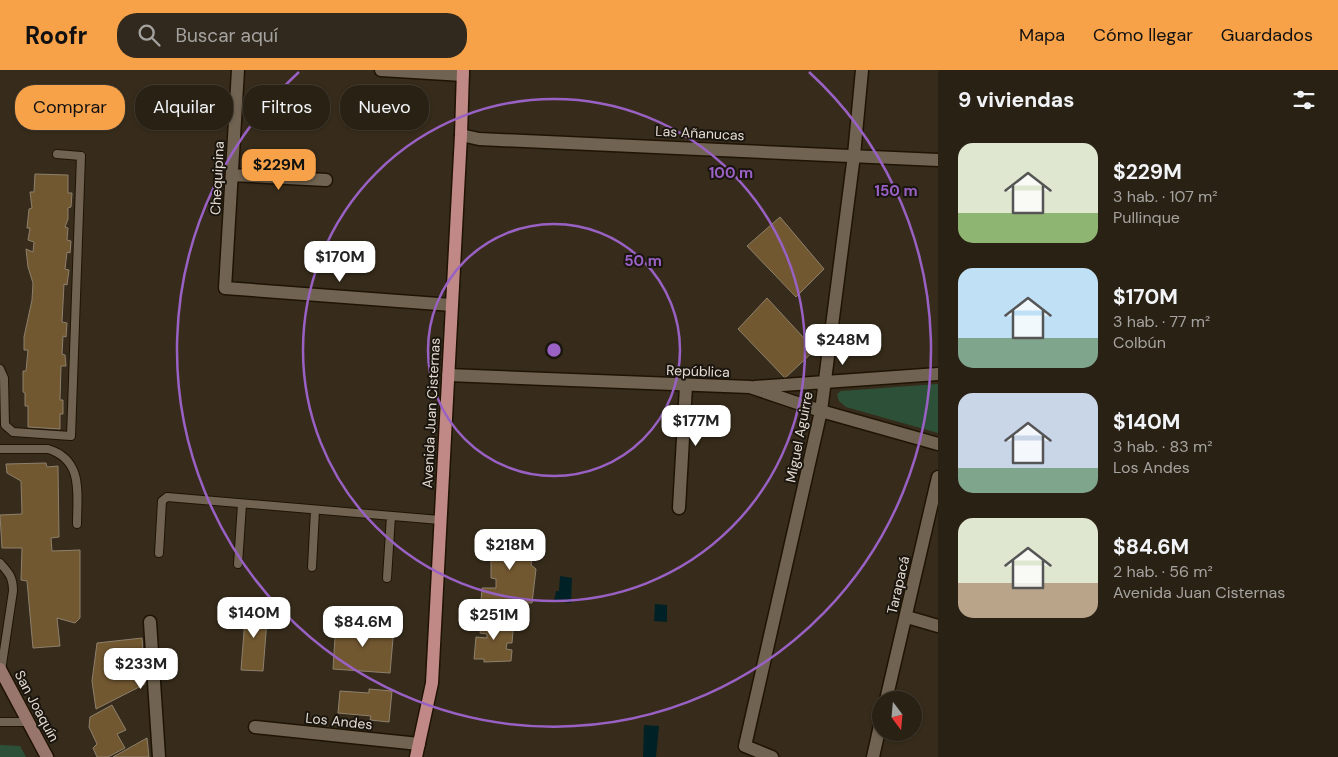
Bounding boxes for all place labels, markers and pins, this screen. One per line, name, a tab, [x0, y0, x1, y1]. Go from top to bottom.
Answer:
pin: $229M	[244, 148, 314, 191]
pin: $170M	[305, 240, 375, 283]
pin: $248M	[808, 324, 878, 366]
centre of rings	[545, 341, 563, 359]
pin: $177M	[661, 404, 731, 447]
pin: $218M	[475, 528, 545, 571]
pin: $140M	[219, 596, 289, 639]
pin: $251M	[459, 598, 529, 641]
pin: $84.6M	[322, 606, 404, 648]
pin: $233M	[106, 648, 176, 690]

